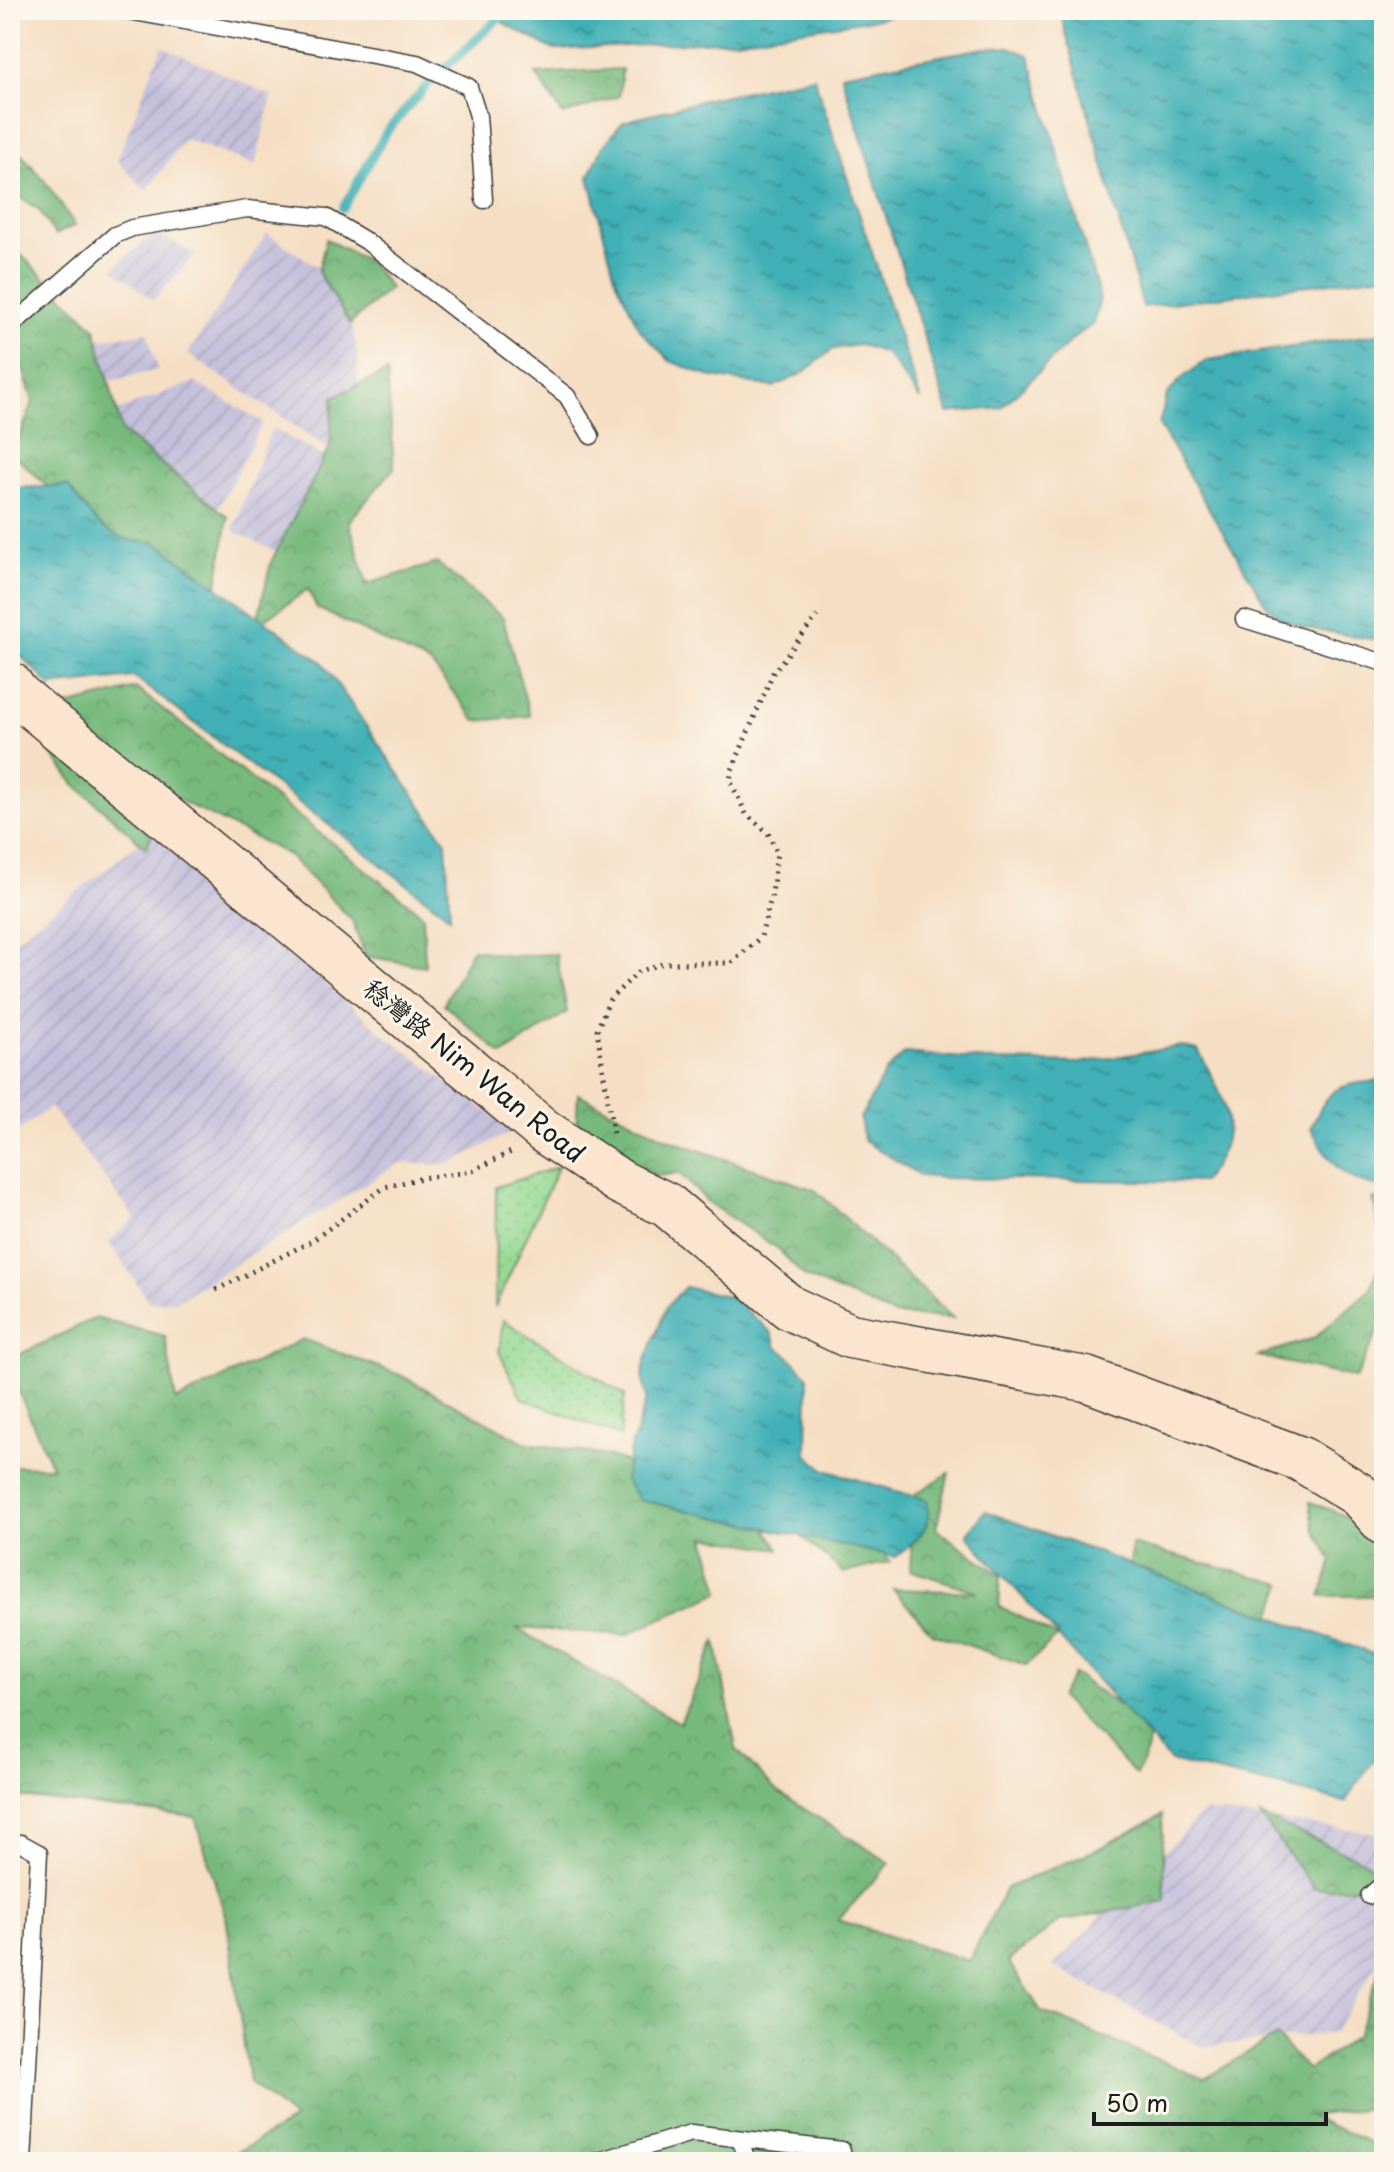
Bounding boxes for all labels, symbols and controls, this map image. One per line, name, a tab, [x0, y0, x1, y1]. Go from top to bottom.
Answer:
street label: 稔灣路 Nim Wan Road	[356, 968, 594, 1172]
scale bar	[1094, 2076, 1326, 2126]
text: 50 m	[1106, 2084, 1168, 2120]

